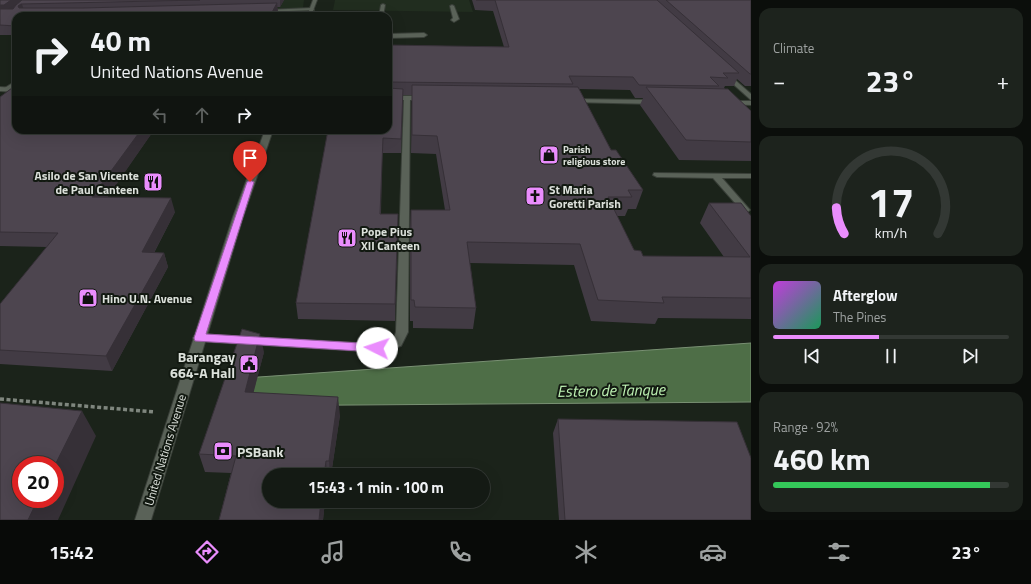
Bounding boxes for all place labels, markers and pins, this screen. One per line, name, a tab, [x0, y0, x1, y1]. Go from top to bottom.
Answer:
pin	[233, 141, 267, 182]
place label: Parish religious store	[563, 142, 625, 169]
shop icon: Parish religious store	[538, 144, 560, 166]
place label: Asilo de San Vicente de Paul Canteen	[35, 166, 139, 199]
restaurant icon: Asilo de San Vicente de Paul Canteen	[142, 171, 164, 193]
place label: St Maria Goretti Parish	[549, 180, 621, 213]
church icon: St Maria Goretti Parish	[524, 185, 546, 207]
place label: Pope Pius XII Canteen	[361, 222, 420, 255]
restaurant icon: Pope Pius XII Canteen	[336, 227, 358, 249]
shop icon: Hino U.N. Avenue	[77, 287, 99, 309]
place label: Hino U.N. Avenue	[102, 289, 192, 308]
place label: Barangay 664-A Hall	[170, 346, 235, 383]
public building icon: Barangay 664-A Hall	[238, 353, 260, 375]
bank icon: PSBank	[212, 440, 234, 462]
place label: PSBank	[237, 441, 284, 462]

